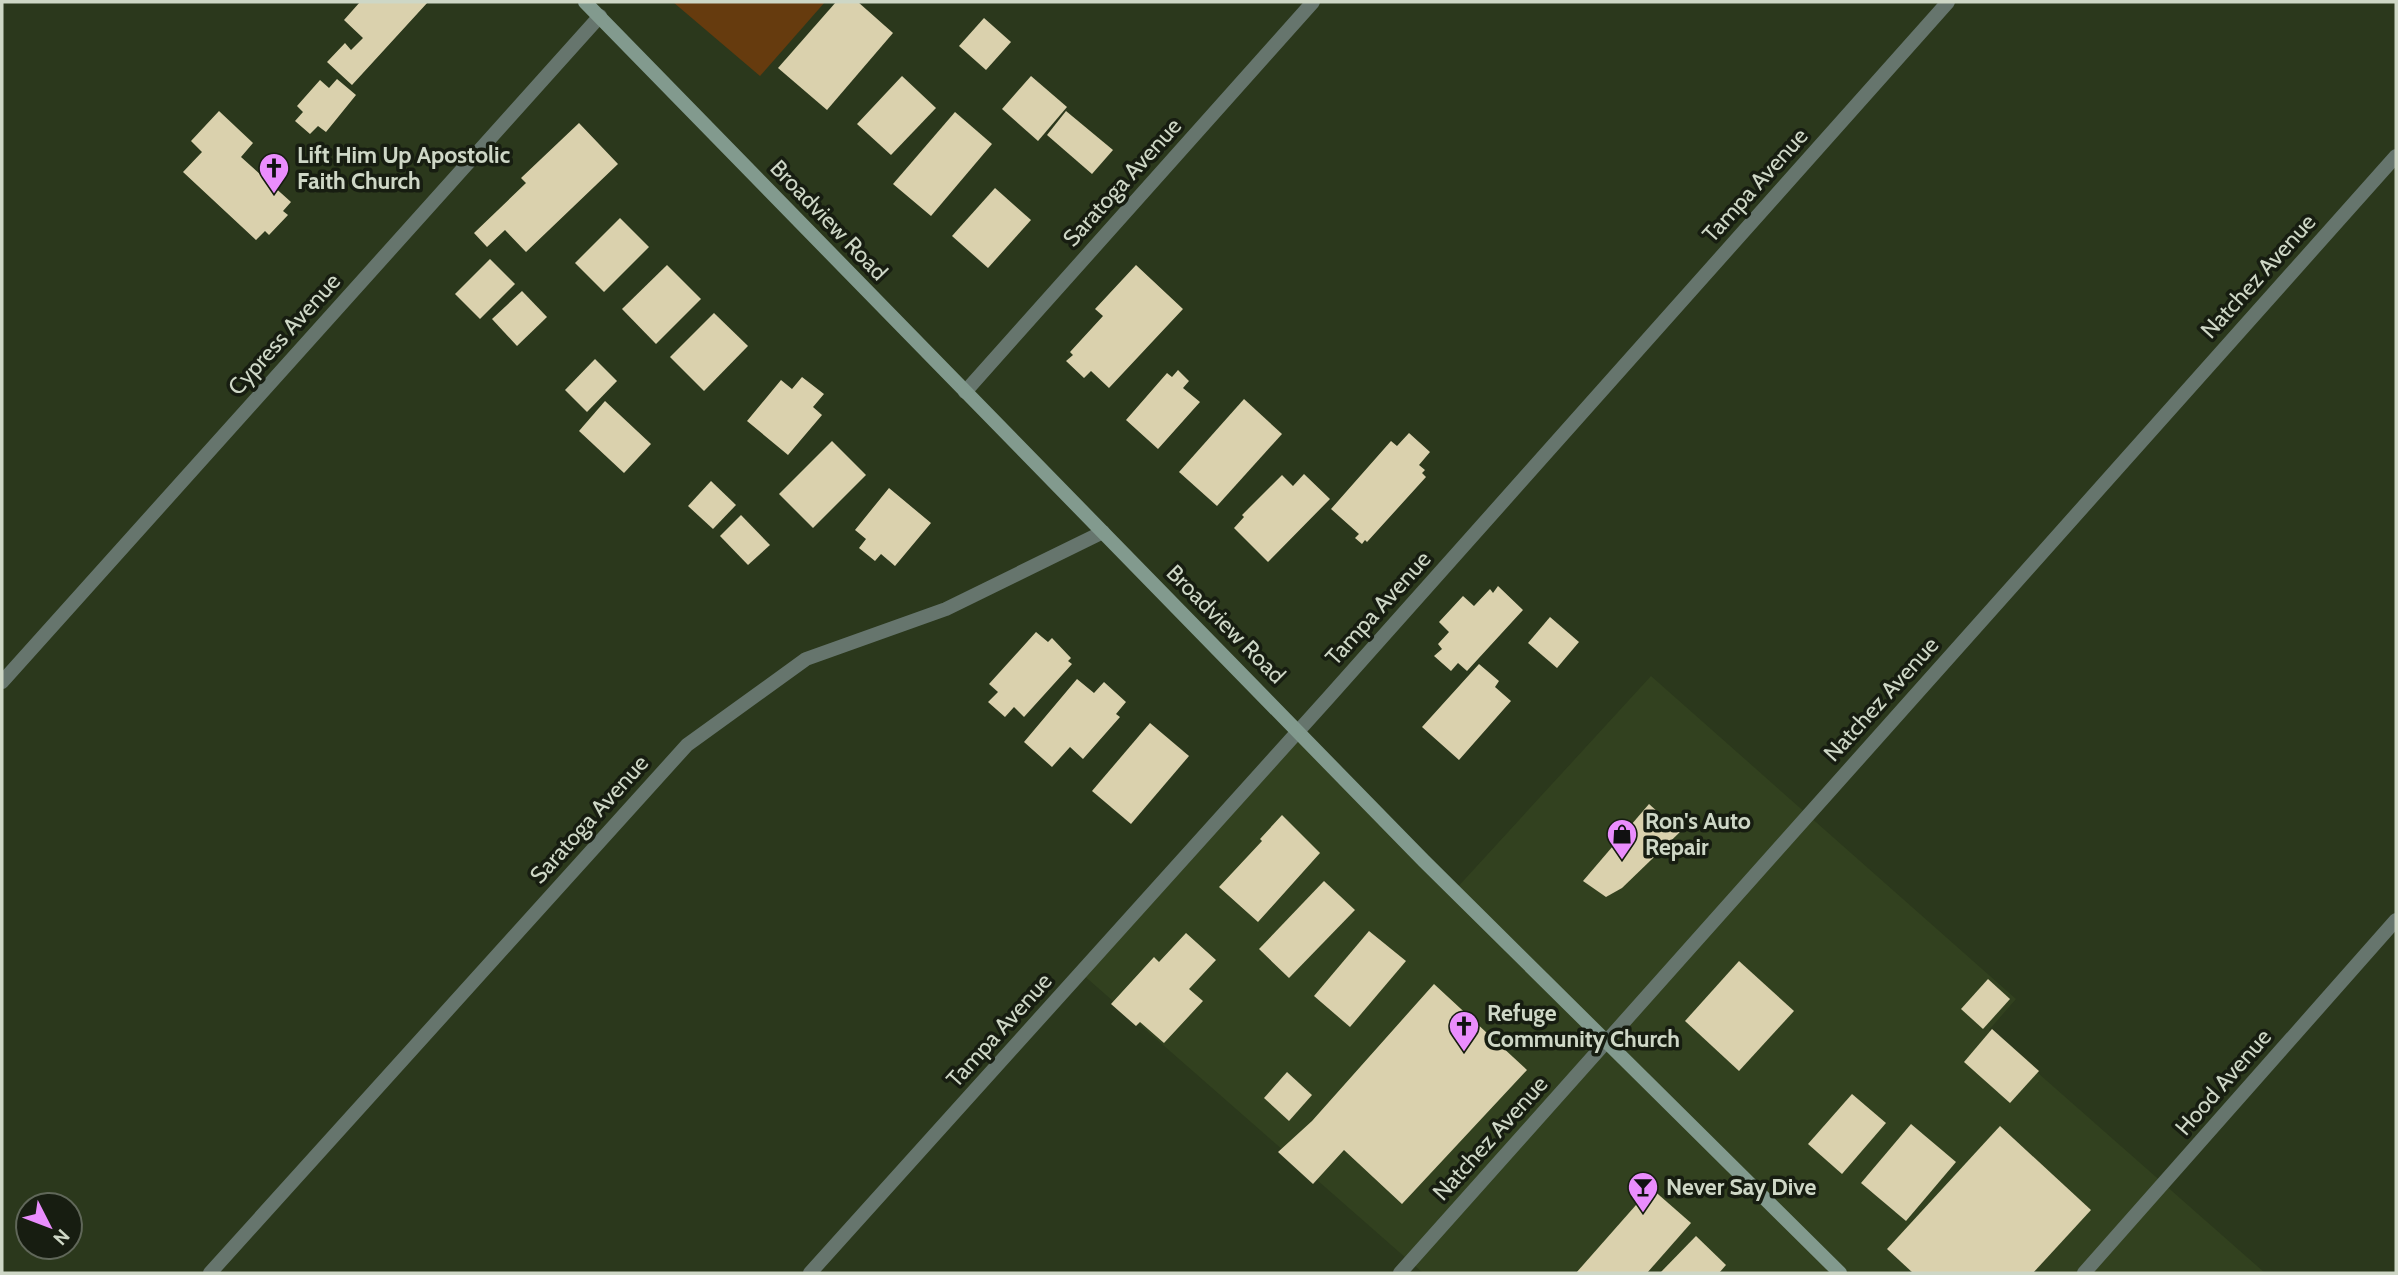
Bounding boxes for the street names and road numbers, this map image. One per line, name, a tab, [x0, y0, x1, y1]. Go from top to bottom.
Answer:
street label: Saratoga Avenue	[1057, 112, 1187, 252]
street label: Tampa Avenue	[1696, 122, 1814, 248]
street label: Broadview Road	[764, 154, 894, 286]
street label: Natchez Avenue	[2195, 208, 2321, 344]
street label: Cypress Avenue	[222, 267, 346, 401]
street label: Tampa Avenue	[1319, 545, 1437, 671]
street label: Broadview Road	[1161, 559, 1291, 689]
street label: Natchez Avenue	[1818, 631, 1944, 767]
street label: Saratoga Avenue	[524, 749, 654, 889]
street label: Tampa Avenue	[940, 967, 1058, 1093]
street label: Hood Avenue	[2169, 1023, 2277, 1141]
street label: Natchez Avenue	[1427, 1070, 1553, 1206]

